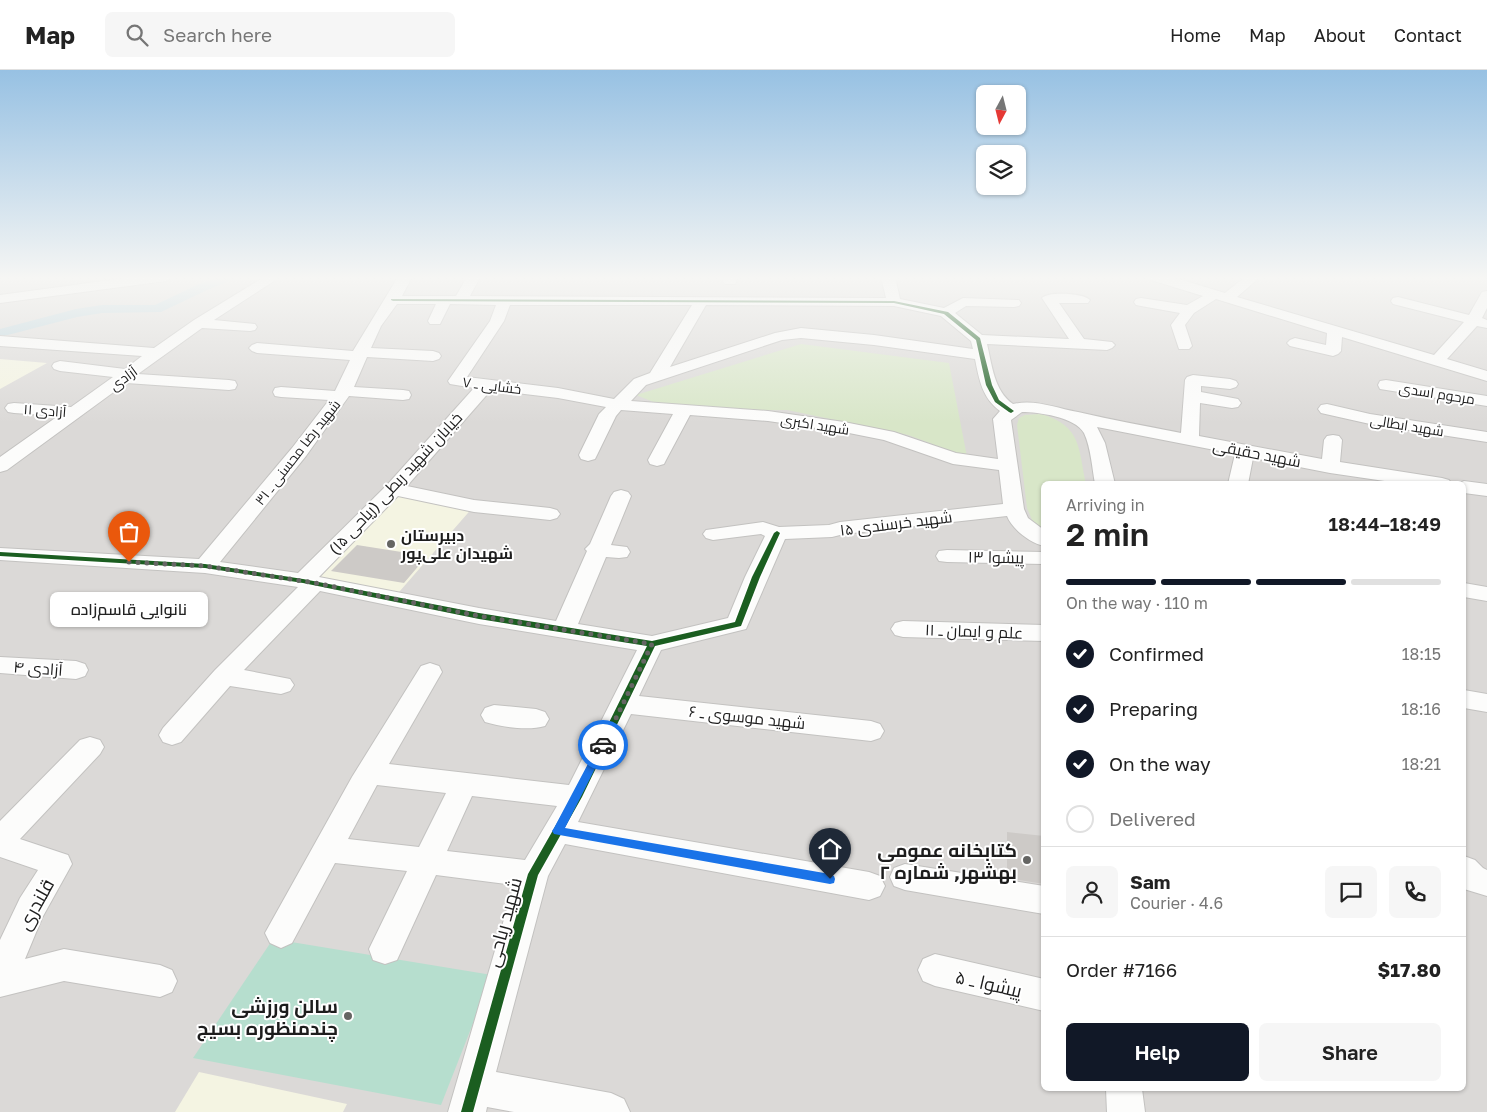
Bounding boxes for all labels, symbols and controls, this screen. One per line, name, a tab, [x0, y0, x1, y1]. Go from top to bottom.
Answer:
search box	[105, 12, 455, 57]
text: Map	[25, 20, 75, 49]
icon: search	[123, 21, 151, 49]
text: Search here	[163, 23, 272, 46]
text: Home	[1170, 24, 1221, 46]
text: Map	[1249, 24, 1286, 46]
text: About	[1314, 24, 1366, 46]
text: Contact	[1394, 24, 1462, 46]
north arrow	[976, 85, 1026, 135]
map controls	[976, 85, 1026, 195]
button: layers	[976, 145, 1026, 195]
street label: آزادی	[106, 362, 141, 394]
street label: خشایی ـ ۷	[462, 373, 522, 397]
street label: مرحوم اسدی	[1397, 379, 1476, 409]
street label: شهید رضا محسنی ـ ۳۱	[251, 396, 343, 508]
street label: آزادی ۱۱	[23, 400, 67, 420]
street label: خیابان شهید ربطی (ریاحی ۱۵)	[324, 408, 467, 559]
street label: شهید اکبری	[779, 410, 851, 438]
street label: شهید ابطالی	[1369, 411, 1445, 439]
street label: شهید حقیقی	[1211, 435, 1303, 472]
text: Arriving in	[1066, 495, 1145, 515]
street label: شهید خرسندی ۱۵	[839, 506, 954, 541]
pin	[108, 511, 150, 562]
text: 18:44–18:49	[1328, 512, 1441, 535]
text: 2 min	[1066, 515, 1149, 553]
icon: bag	[115, 518, 143, 546]
place label: دبیرستان شهیدان علی‌پور	[400, 525, 513, 565]
marker: دبیرستان شهیدان علی‌پور	[385, 538, 397, 550]
street label: پیشوا ۱۳	[968, 547, 1025, 569]
callout: نانوایی قاسم‌زاده	[50, 592, 208, 627]
text: On the way · 110 m	[1066, 593, 1208, 613]
text: نانوایی قاسم‌زاده	[71, 599, 187, 619]
street label: علم و ایمان ـ ۱۱	[924, 619, 1023, 645]
icon: check	[1066, 640, 1094, 668]
text: Confirmed	[1109, 642, 1204, 665]
text: 18:15	[1402, 644, 1441, 664]
street label: آزادی ۴	[13, 656, 64, 681]
icon: check	[1066, 695, 1094, 723]
text: Preparing	[1109, 697, 1198, 720]
text: 18:16	[1401, 699, 1441, 719]
street label: شهید موسوی ـ ۶	[688, 701, 806, 734]
courier	[578, 720, 628, 770]
icon: car	[589, 731, 617, 759]
icon: check	[1066, 750, 1094, 778]
text: On the way	[1109, 752, 1211, 775]
text: 18:21	[1402, 754, 1441, 774]
text: Delivered	[1109, 807, 1196, 830]
pin	[809, 828, 851, 879]
icon: home	[816, 835, 844, 863]
place label: کتابخانه عمومی بهشهر, شماره ۲	[877, 838, 1017, 884]
marker: کتابخانه عمومی بهشهر, شماره ۲	[1021, 854, 1033, 866]
button: person	[1066, 866, 1118, 918]
button: chat	[1325, 866, 1377, 918]
button: phone	[1389, 866, 1441, 918]
text: Sam	[1130, 870, 1170, 893]
street label: قلندری	[12, 874, 59, 934]
street label: شهید ریاحی	[480, 875, 527, 970]
text: Courier · 4.6	[1130, 893, 1223, 913]
text: Order #7166	[1066, 958, 1177, 981]
text: $17.80	[1378, 958, 1441, 981]
street label: پیشوا ـ ۵	[953, 964, 1025, 1004]
place label: سالن ورزشی چندمنظوره بسیج	[197, 994, 338, 1042]
marker: سالن ورزشی چندمنظوره بسیج	[342, 1010, 354, 1022]
button: Help	[1066, 1023, 1249, 1081]
button: Share	[1259, 1023, 1441, 1081]

